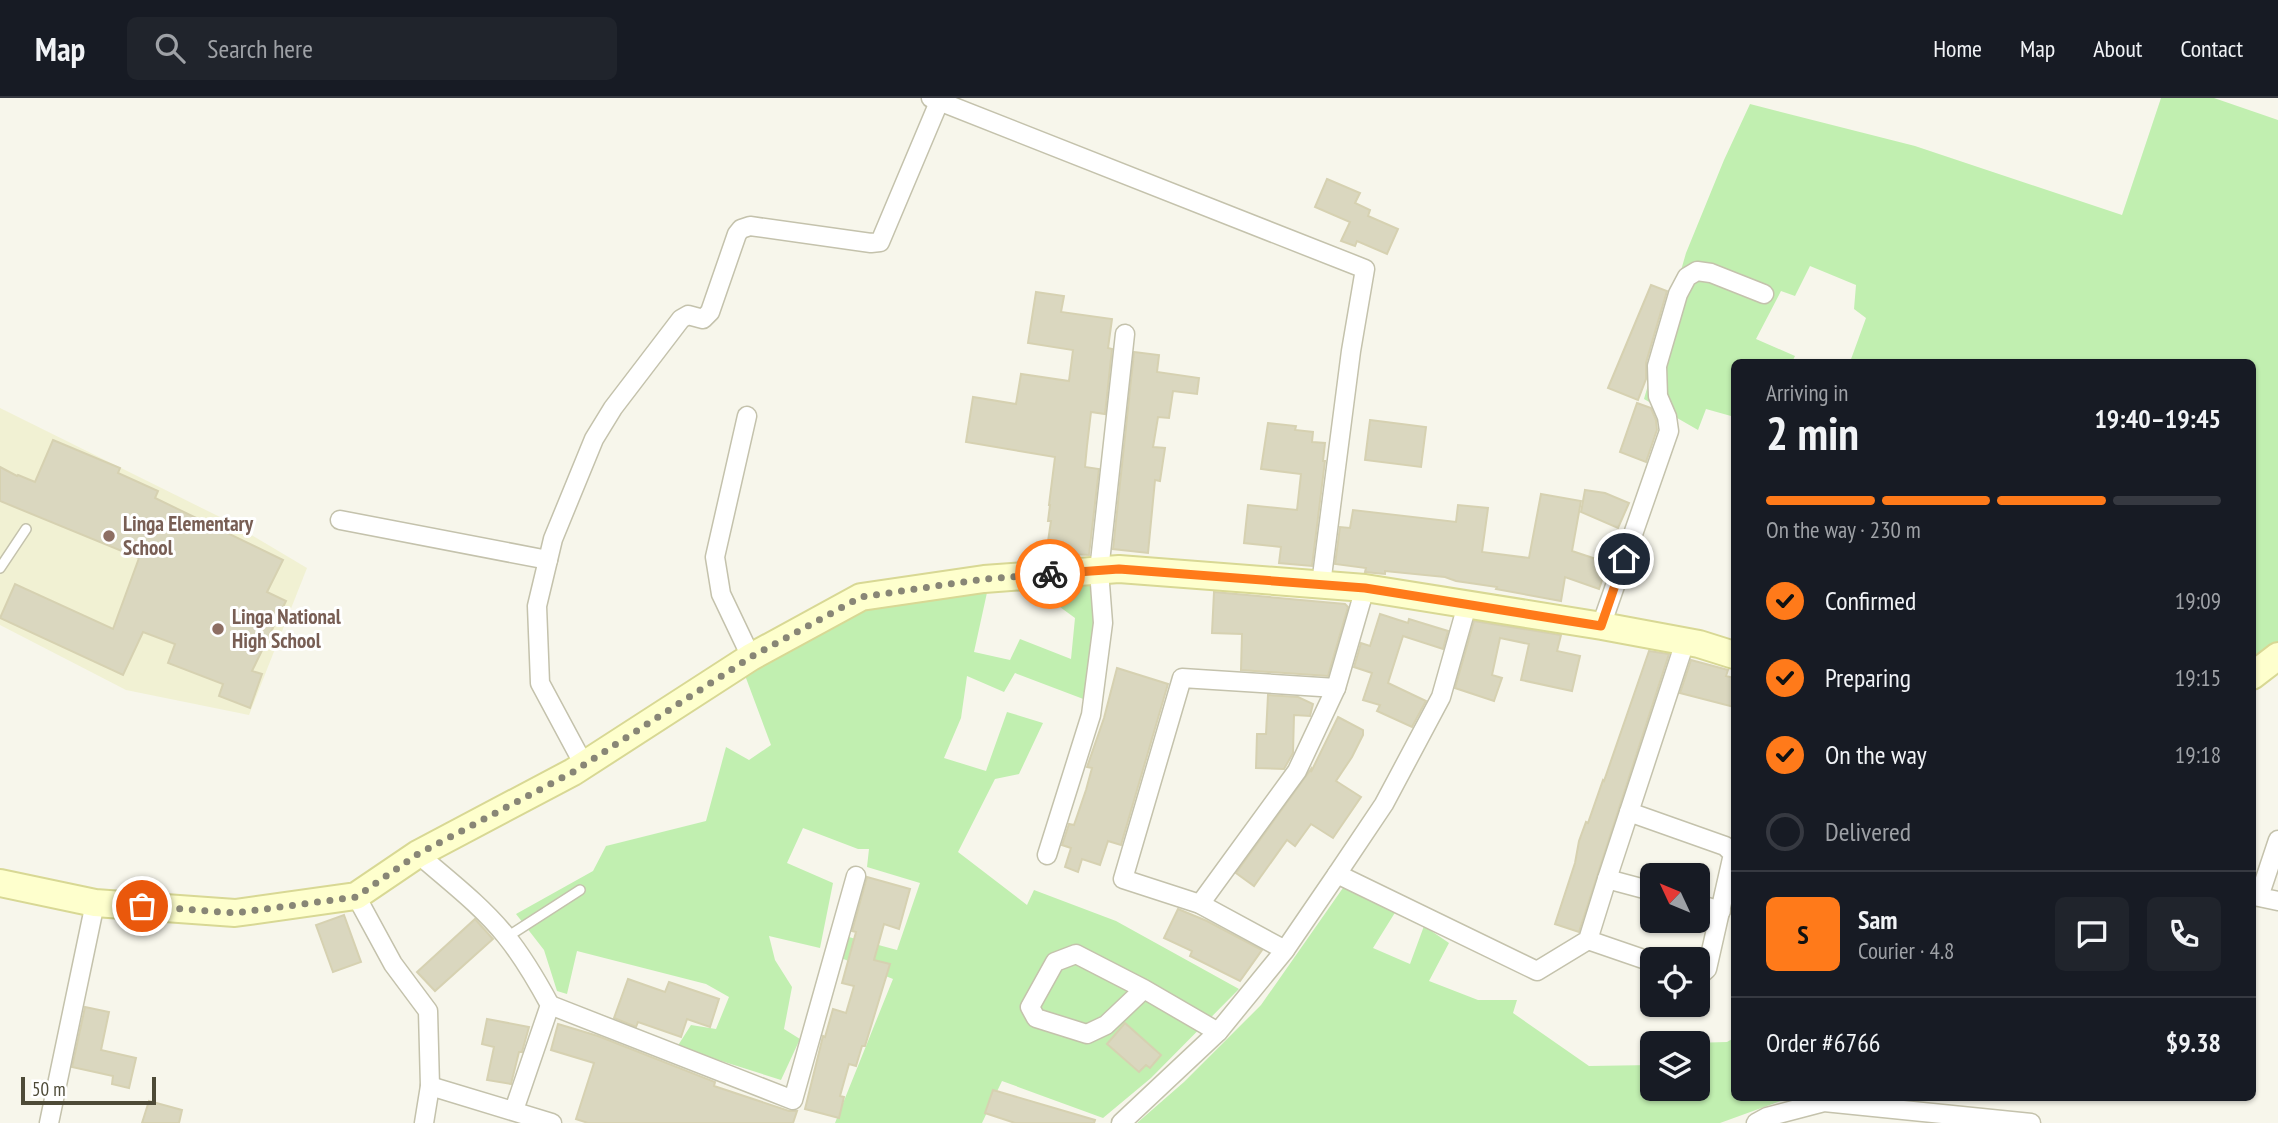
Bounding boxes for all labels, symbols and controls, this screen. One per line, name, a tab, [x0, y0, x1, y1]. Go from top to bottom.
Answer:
search box	[127, 17, 617, 80]
text: Map	[35, 27, 85, 70]
icon: search	[151, 29, 189, 67]
text: Search here	[207, 32, 313, 65]
text: Home	[1933, 33, 1982, 64]
text: Map	[2020, 33, 2055, 64]
text: About	[2093, 33, 2142, 64]
text: Contact	[2180, 33, 2243, 64]
text: Arriving in	[1766, 378, 1848, 407]
text: 19:40–19:45	[2094, 402, 2221, 435]
text: 2 min	[1766, 403, 1859, 463]
place label: Linga Elementary School	[123, 510, 254, 561]
text: On the way · 230 m	[1766, 515, 1921, 544]
marker: Linga Elementary School	[101, 528, 117, 544]
pin	[1594, 529, 1654, 589]
courier	[1015, 539, 1085, 609]
icon: home	[1605, 540, 1643, 578]
icon: bike	[1031, 555, 1069, 593]
icon: check	[1766, 582, 1804, 620]
text: Confirmed	[1825, 584, 1916, 617]
text: 19:09	[2175, 586, 2221, 615]
place label: Linga National High School	[232, 603, 342, 654]
marker: Linga National High School	[210, 621, 226, 637]
icon: check	[1766, 659, 1804, 697]
text: Preparing	[1825, 661, 1911, 694]
text: 19:15	[2175, 663, 2221, 692]
icon: check	[1766, 736, 1804, 774]
text: On the way	[1825, 738, 1927, 771]
text: 19:18	[2175, 740, 2221, 769]
text: Delivered	[1825, 815, 1911, 848]
north arrow	[1640, 863, 1710, 933]
map controls	[1640, 863, 1710, 1101]
pin	[112, 876, 172, 936]
icon: bag	[123, 887, 161, 925]
button: chat	[2055, 897, 2129, 971]
button: phone	[2147, 897, 2221, 971]
text: Sam	[1858, 903, 1897, 936]
text: S	[1797, 918, 1809, 951]
text: Courier · 4.8	[1858, 936, 1954, 965]
button: locate	[1640, 947, 1710, 1017]
text: Order #6766	[1766, 1026, 1881, 1059]
text: $9.38	[2166, 1026, 2221, 1059]
button: layers	[1640, 1031, 1710, 1101]
scale bar	[21, 1074, 156, 1106]
text: 50 m	[32, 1077, 66, 1101]

